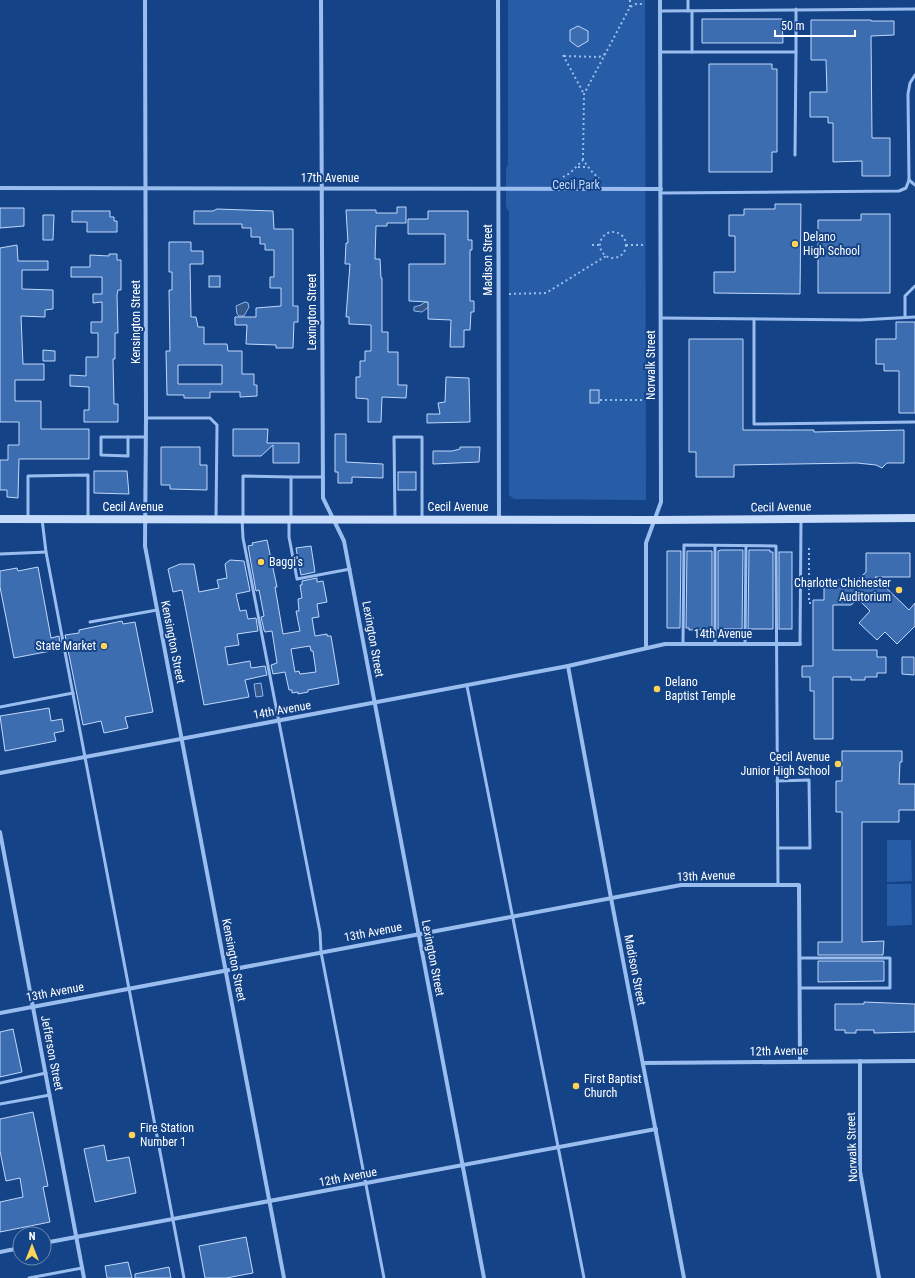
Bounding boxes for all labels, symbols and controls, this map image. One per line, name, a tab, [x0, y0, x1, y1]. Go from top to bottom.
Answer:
scale bar	[775, 12, 855, 38]
text: 50 m	[781, 19, 805, 33]
street label: 17th Avenue	[301, 171, 360, 185]
park label: Cecil Park	[552, 178, 600, 192]
street label: Madison Street	[481, 224, 495, 296]
place label: Delano High School	[803, 230, 860, 258]
marker: Delano High School	[790, 239, 800, 249]
street label: Lexington Street	[305, 273, 319, 351]
street label: Kensington Street	[129, 280, 143, 364]
street label: Norwalk Street	[644, 330, 658, 400]
street label: Cecil Avenue	[750, 499, 812, 515]
street label: Cecil Avenue	[103, 500, 164, 514]
street label: Cecil Avenue	[428, 500, 489, 514]
place label: Baggi's	[269, 555, 303, 569]
marker: Baggi's	[256, 557, 266, 567]
place label: Charlotte Chichester Auditorium	[794, 576, 891, 604]
marker: Charlotte Chichester Auditorium	[894, 585, 904, 595]
street label: Kensington Street	[158, 599, 188, 685]
street label: Lexington Street	[359, 600, 387, 679]
street label: 14th Avenue	[694, 627, 753, 641]
place label: State Market	[36, 639, 96, 653]
marker: State Market	[99, 641, 109, 651]
place label: Delano Baptist Temple	[665, 675, 736, 703]
marker: Delano Baptist Temple	[652, 684, 662, 694]
street label: 14th Avenue	[252, 698, 312, 722]
place label: Cecil Avenue Junior High School	[740, 750, 830, 778]
marker: Cecil Avenue Junior High School	[833, 759, 843, 769]
street label: 13th Avenue	[677, 868, 736, 884]
street label: Kensington Street	[219, 917, 249, 1003]
street label: 13th Avenue	[343, 919, 403, 944]
street label: Lexington Street	[419, 919, 447, 998]
street label: Madison Street	[621, 933, 649, 1007]
street label: 13th Avenue	[25, 979, 85, 1004]
street label: Jefferson Street	[38, 1014, 66, 1092]
street label: 12th Avenue	[750, 1043, 809, 1059]
place label: First Baptist Church	[584, 1072, 642, 1100]
marker: First Baptist Church	[571, 1081, 581, 1091]
street label: Norwalk Street	[844, 1111, 860, 1182]
place label: Fire Station Number 1	[140, 1121, 194, 1149]
marker: Fire Station Number 1	[127, 1130, 137, 1140]
street label: 12th Avenue	[318, 1164, 378, 1189]
north arrow	[12, 1226, 52, 1266]
text: N	[29, 1230, 36, 1243]

